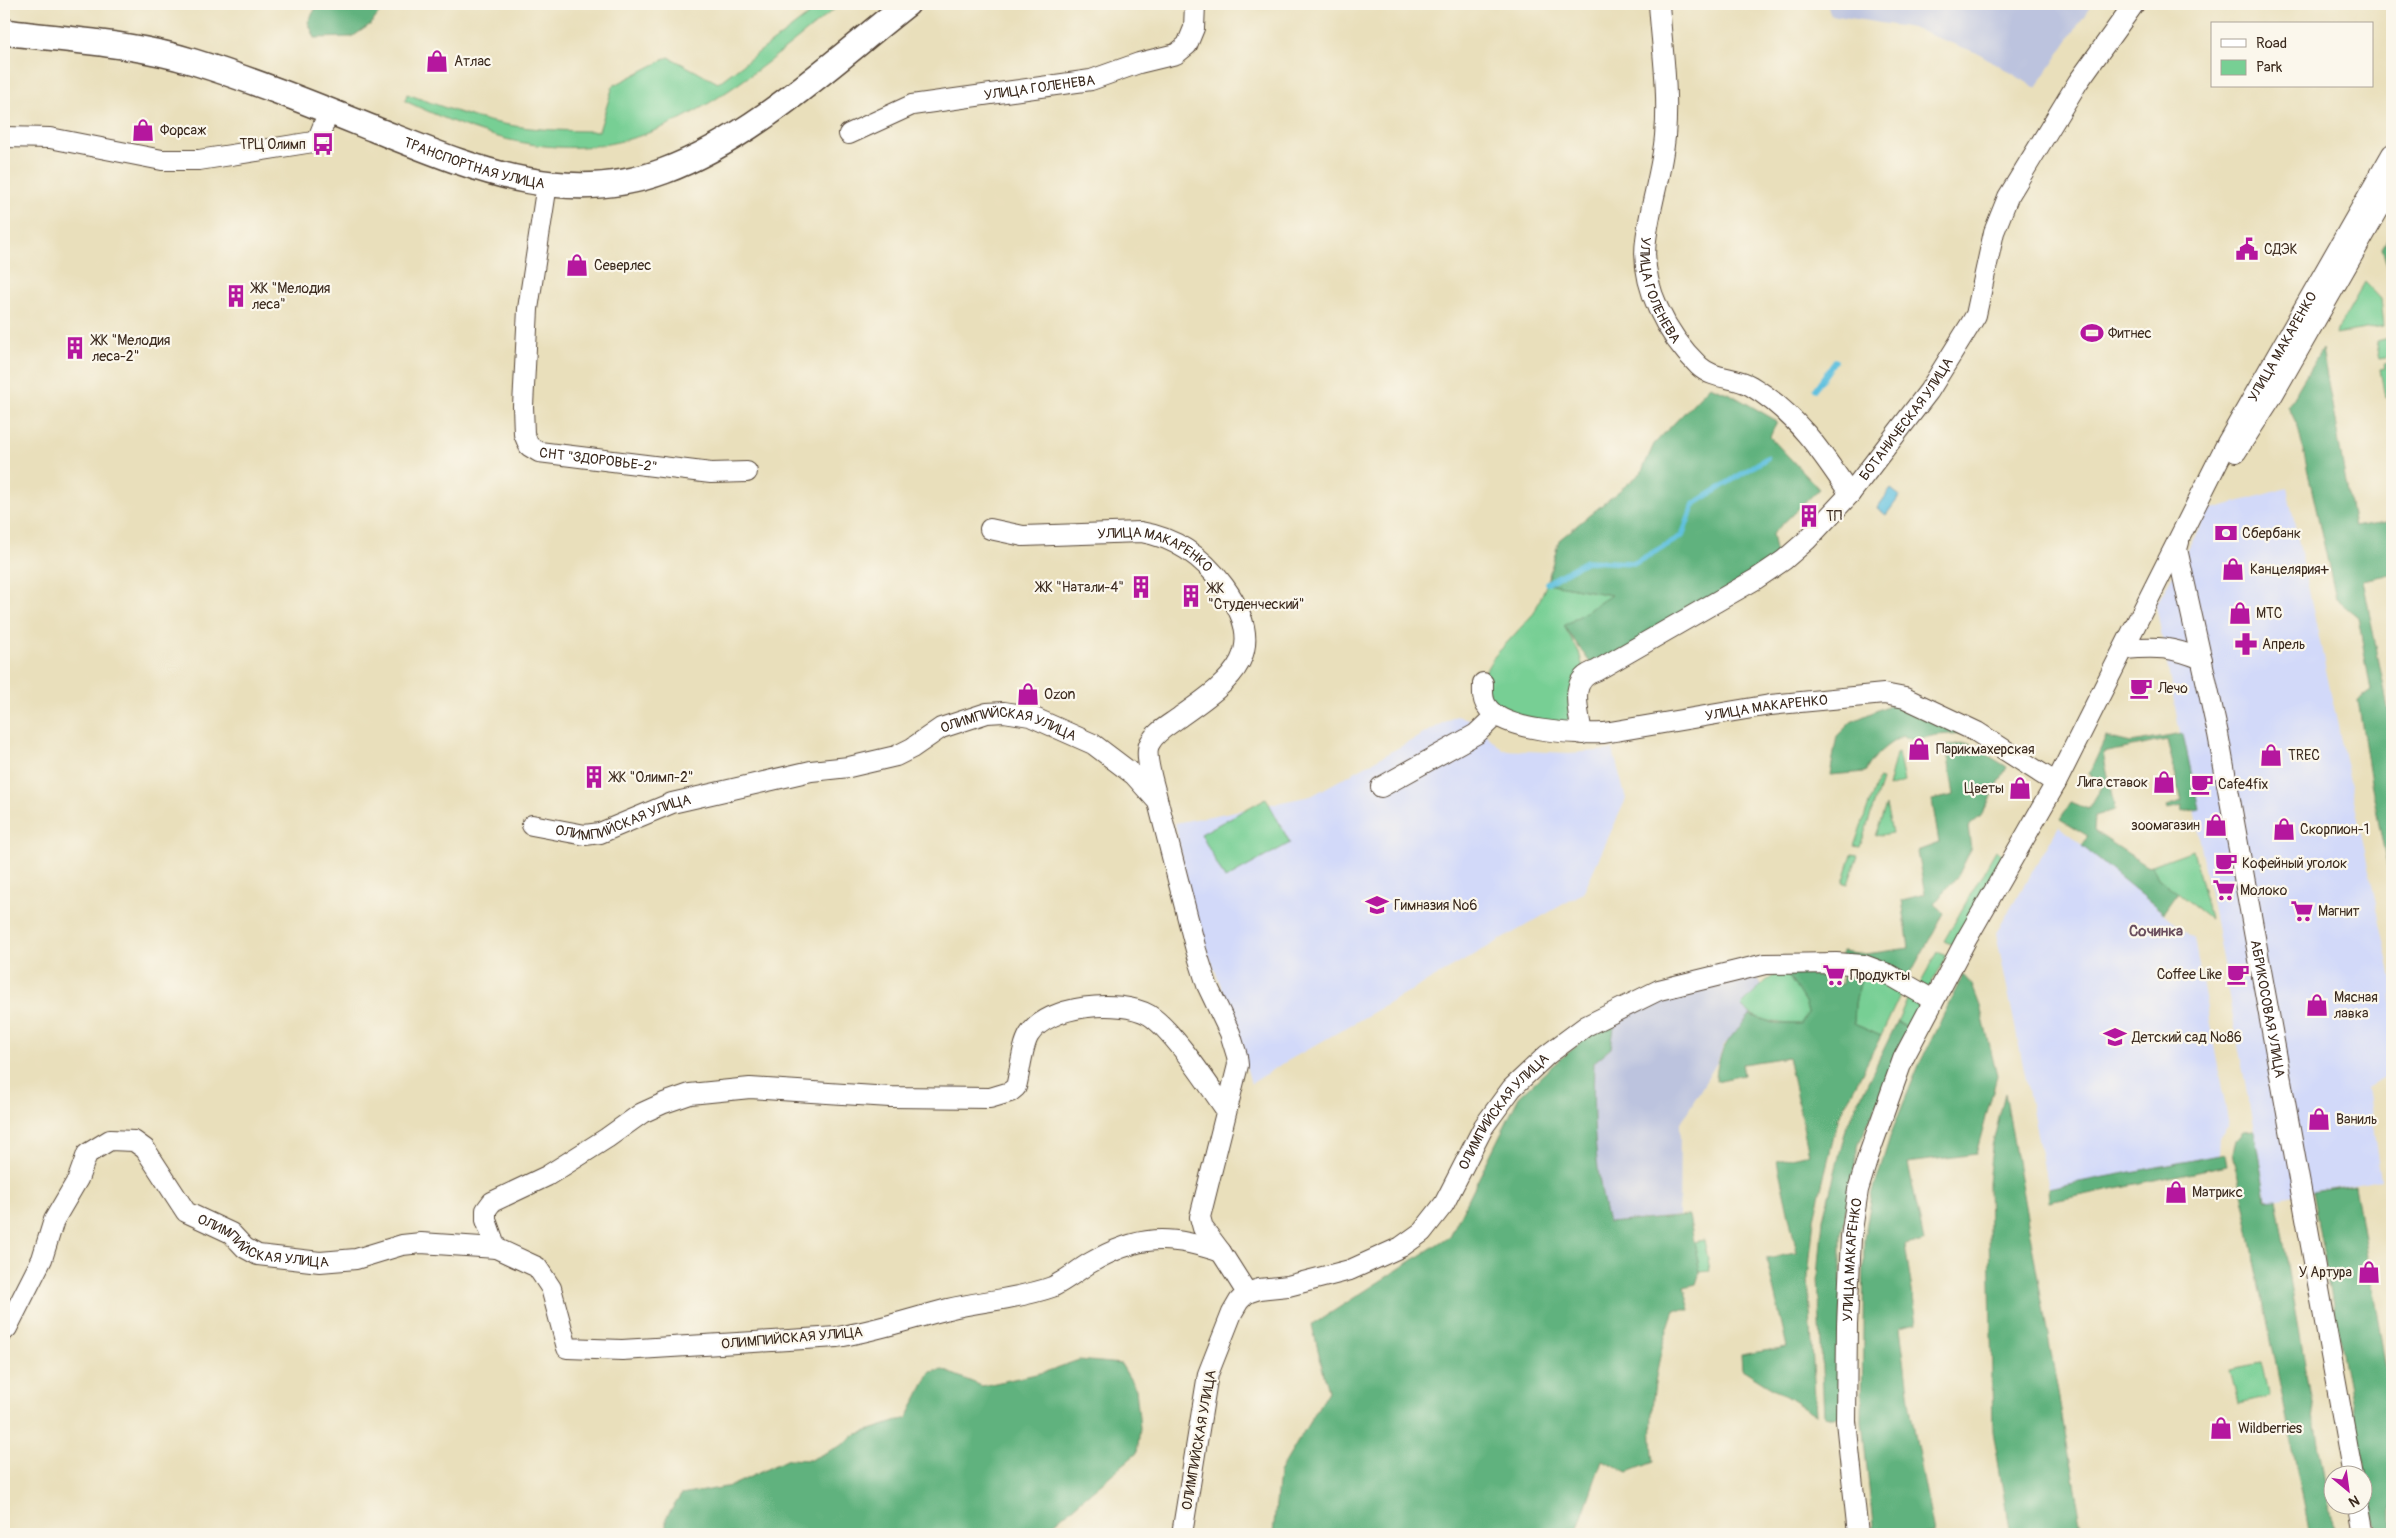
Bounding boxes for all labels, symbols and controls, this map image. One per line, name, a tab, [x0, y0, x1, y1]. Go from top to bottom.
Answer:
legend	[2211, 22, 2374, 88]
text: Road	[2256, 34, 2287, 53]
shop icon: Атлас	[424, 48, 450, 74]
place label: Атлас	[454, 53, 491, 70]
text: Park	[2256, 58, 2283, 77]
street label: УЛИЦА ГОЛЕНЕВА	[983, 71, 1096, 103]
shop icon: Форсаж	[130, 117, 156, 143]
place label: Форсаж	[160, 122, 206, 139]
bus stop icon: ТРЦ Олимп	[310, 131, 336, 157]
street label: ТРАНСПОРТНАЯ УЛИЦА	[401, 133, 546, 192]
place label: ТРЦ Олимп	[239, 136, 306, 153]
street label: УЛИЦА ГОЛЕНЕВА	[1637, 236, 1685, 346]
public building icon: СДЭК	[2234, 236, 2260, 262]
place label: СДЭК	[2264, 241, 2298, 258]
shop icon: Северлес	[564, 252, 590, 278]
place label: Северлес	[594, 257, 651, 274]
place label: ЖК "Мелодия леса"	[250, 280, 330, 313]
building icon: ЖК "Мелодия леса"	[223, 283, 249, 309]
street label: УЛИЦА МАКАРЕНКО	[2244, 289, 2320, 405]
sports icon: Фитнес	[2079, 320, 2105, 346]
place label: Фитнес	[2108, 325, 2152, 342]
place label: ЖК "Мелодия леса-2"	[90, 332, 170, 365]
building icon: ЖК "Мелодия леса-2"	[62, 335, 88, 361]
street label: БОТАНИЧЕСКАЯ УЛИЦА	[1855, 354, 1956, 484]
street label: СНТ "ЗДОРОВЬЕ-2"	[538, 444, 658, 475]
building icon: ТП	[1796, 503, 1822, 529]
place label: ТП	[1826, 508, 1842, 525]
bank icon: Сбербанк	[2213, 520, 2239, 546]
street label: УЛИЦА МАКАРЕНКО	[1097, 523, 1216, 575]
place label: Сбербанк	[2242, 525, 2301, 542]
shop icon: Канцелярия+	[2220, 556, 2246, 582]
place label: Канцелярия+	[2250, 561, 2330, 578]
building icon: ЖК "Натали-4"	[1128, 574, 1154, 600]
place label: ЖК "Натали-4"	[1035, 579, 1124, 596]
place label: ЖК "Студенческий"	[1206, 580, 1305, 613]
building icon: ЖК "Студенческий"	[1178, 583, 1204, 609]
shop icon: МТС	[2227, 600, 2253, 626]
place label: МТС	[2256, 605, 2283, 622]
pharmacy icon: Апрель	[2233, 631, 2259, 657]
place label: Апрель	[2262, 636, 2306, 653]
cafe icon: Лечо	[2128, 675, 2154, 701]
place label: Лечо	[2157, 680, 2188, 697]
shop icon: Ozon	[1015, 681, 1041, 707]
place label: Ozon	[1044, 686, 1076, 703]
street label: УЛИЦА МАКАРЕНКО	[1704, 691, 1829, 724]
street label: ОЛИМПИЙСКАЯ УЛИЦА	[938, 703, 1079, 744]
shop icon: Парикмахерская	[1906, 736, 1932, 762]
place label: Парикмахерская	[1936, 741, 2035, 758]
shop icon: TREC	[2258, 742, 2284, 768]
place label: TREC	[2288, 747, 2320, 764]
building icon: ЖК "Олимп-2"	[581, 764, 607, 790]
place label: ЖК "Олимп-2"	[608, 769, 693, 786]
shop icon: Лига ставок	[2151, 769, 2177, 795]
cafe icon: Cafe4fix	[2189, 771, 2215, 797]
place label: Лига ставок	[2076, 774, 2148, 791]
shop icon: Цветы	[2007, 775, 2033, 801]
place label: Cafe4fix	[2218, 776, 2268, 793]
place label: Цветы	[1964, 780, 2004, 797]
street label: ОЛИМПИЙСКАЯ УЛИЦА	[554, 790, 692, 844]
shop icon: зоомагазин	[2203, 812, 2229, 838]
shop icon: Скорпион-1	[2271, 816, 2297, 842]
place label: зоомагазин	[2131, 817, 2200, 834]
place label: Скорпион-1	[2300, 821, 2369, 838]
cafe icon: Кофейный уголок	[2213, 850, 2239, 876]
place label: Кофейный уголок	[2242, 855, 2347, 872]
supermarket icon: Молоко	[2211, 877, 2237, 903]
place label: Молоко	[2240, 882, 2288, 899]
school or university icon: Гимназия №6	[1364, 892, 1390, 918]
place label: Гимназия №6	[1394, 897, 1477, 914]
supermarket icon: Магнит	[2289, 898, 2315, 924]
place label: Магнит	[2318, 903, 2360, 920]
district label: Сочинка	[2129, 922, 2183, 941]
street label: АБРИКОСОВАЯ УЛИЦА	[2247, 938, 2289, 1079]
cafe icon: Coffee Like	[2225, 961, 2251, 987]
supermarket icon: Продукты	[1821, 962, 1847, 988]
place label: Coffee Like	[2157, 966, 2222, 983]
place label: Продукты	[1850, 967, 1910, 984]
place label: Мясная лавка	[2334, 989, 2378, 1022]
shop icon: Мясная лавка	[2304, 992, 2330, 1018]
school or university icon: Детский сад №86	[2102, 1024, 2128, 1050]
place label: Детский сад №86	[2131, 1029, 2242, 1046]
street label: ОЛИМПИЙСКАЯ УЛИЦА	[1455, 1050, 1552, 1173]
shop icon: Ваниль	[2306, 1106, 2332, 1132]
place label: Ваниль	[2336, 1111, 2377, 1128]
shop icon: Матрикс	[2163, 1179, 2189, 1205]
place label: Матрикс	[2192, 1184, 2243, 1201]
street label: УЛИЦА МАКАРЕНКО	[1839, 1197, 1865, 1322]
street label: ОЛИМПИЙСКАЯ УЛИЦА	[195, 1210, 329, 1271]
shop icon: У Артура	[2356, 1259, 2382, 1285]
place label: У Артура	[2299, 1264, 2352, 1281]
street label: ОЛИМПИЙСКАЯ УЛИЦА	[720, 1323, 864, 1353]
street label: ОЛИМПИЙСКАЯ УЛИЦА	[1178, 1369, 1220, 1511]
shop icon: Wildberries	[2208, 1415, 2234, 1441]
place label: Wildberries	[2238, 1420, 2303, 1437]
north arrow	[2324, 1466, 2374, 1516]
text: N	[2346, 1491, 2362, 1511]

